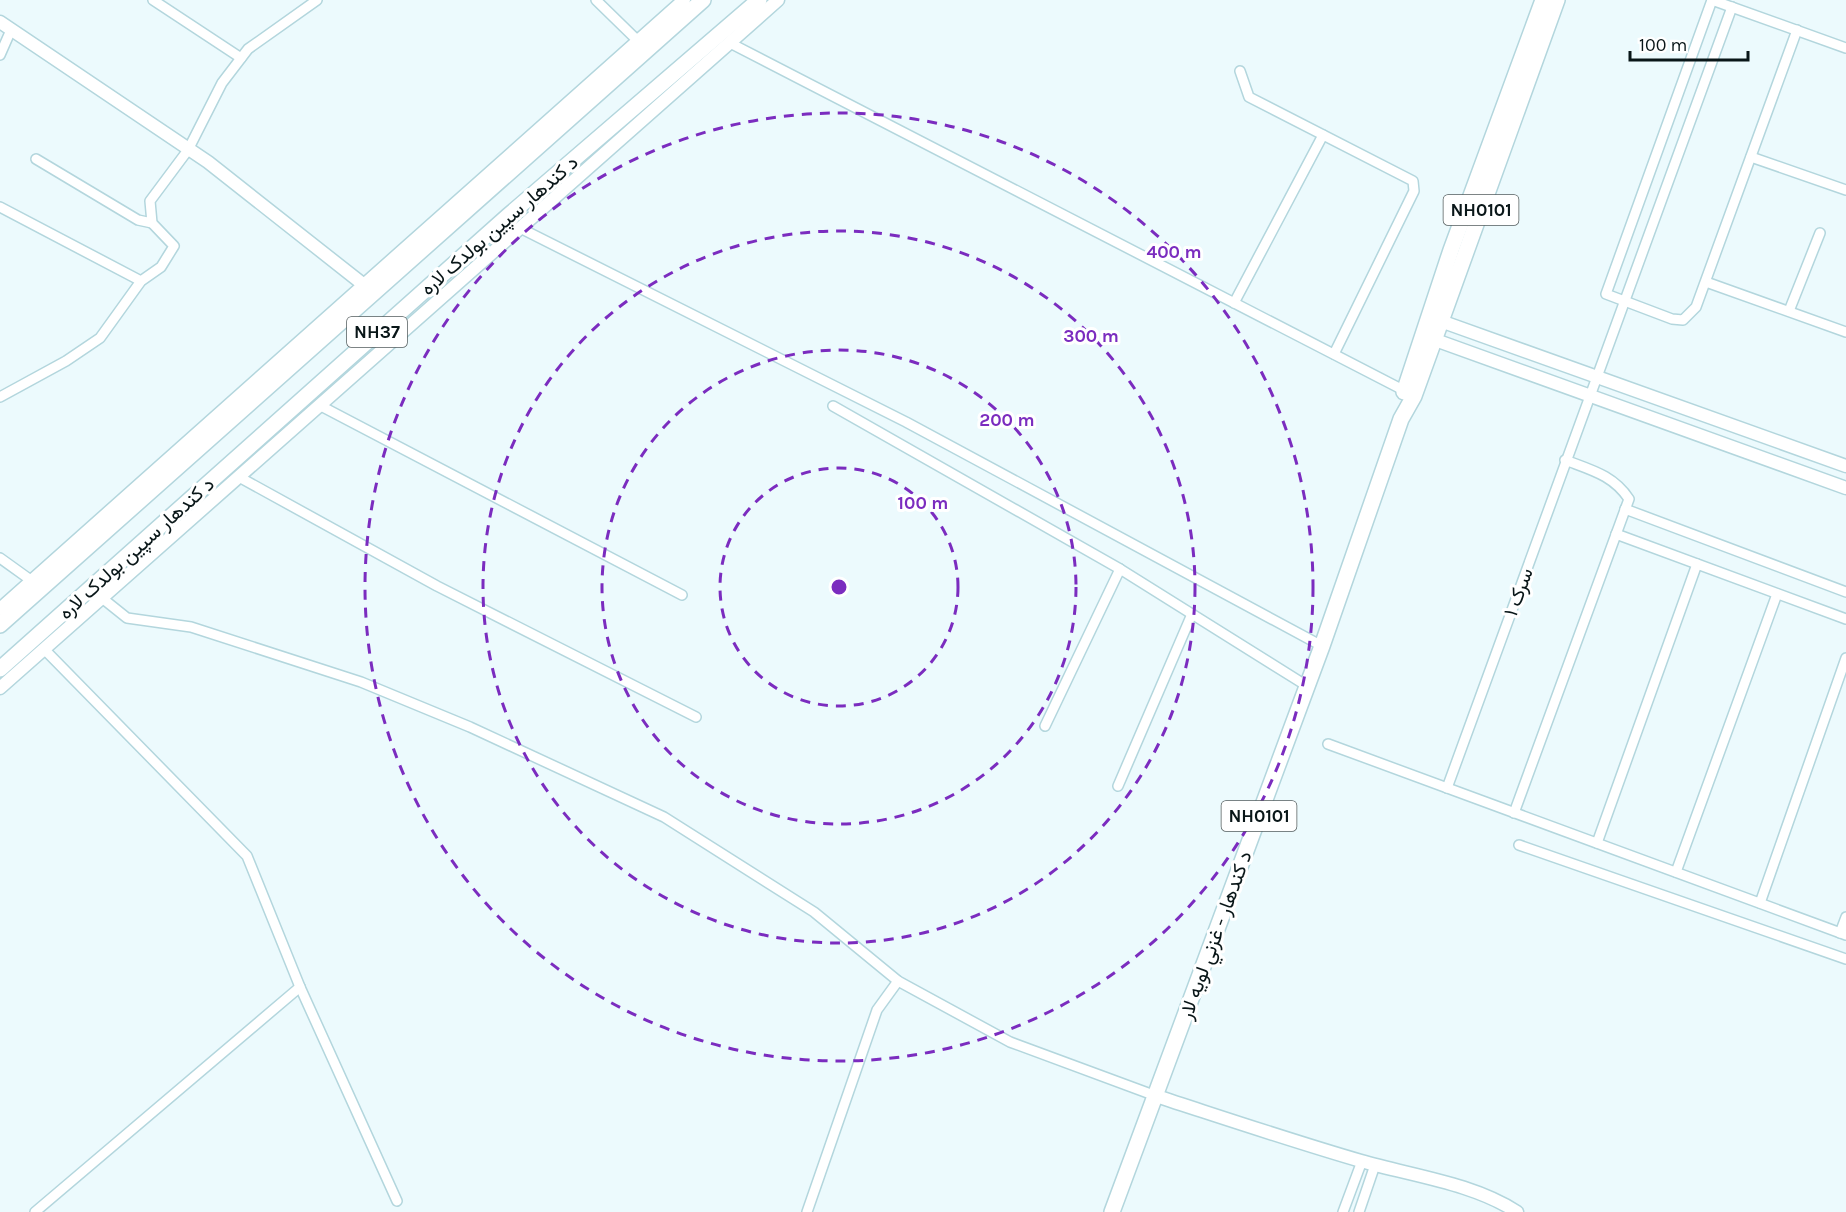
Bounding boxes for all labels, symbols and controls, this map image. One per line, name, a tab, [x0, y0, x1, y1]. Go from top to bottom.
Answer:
scale bar	[1630, 24, 1748, 62]
text: 100 m	[1639, 34, 1687, 56]
street label: د کندهار سپین بولدک لاره	[416, 151, 584, 302]
road number: NH0101	[1444, 195, 1518, 225]
text: 400 m	[1146, 241, 1202, 263]
road number: NH37	[347, 317, 407, 347]
text: 300 m	[1063, 325, 1119, 347]
text: 200 m	[979, 409, 1035, 431]
street label: د کندهار سپین بولدک لاره	[54, 472, 220, 626]
text: 100 m	[898, 492, 948, 514]
street label: سرک ۱	[1499, 565, 1539, 620]
centre of rings	[829, 577, 849, 597]
road number: NH0101	[1222, 801, 1296, 831]
street label: د کندهار - غزني لويه لار	[1174, 848, 1261, 1025]

